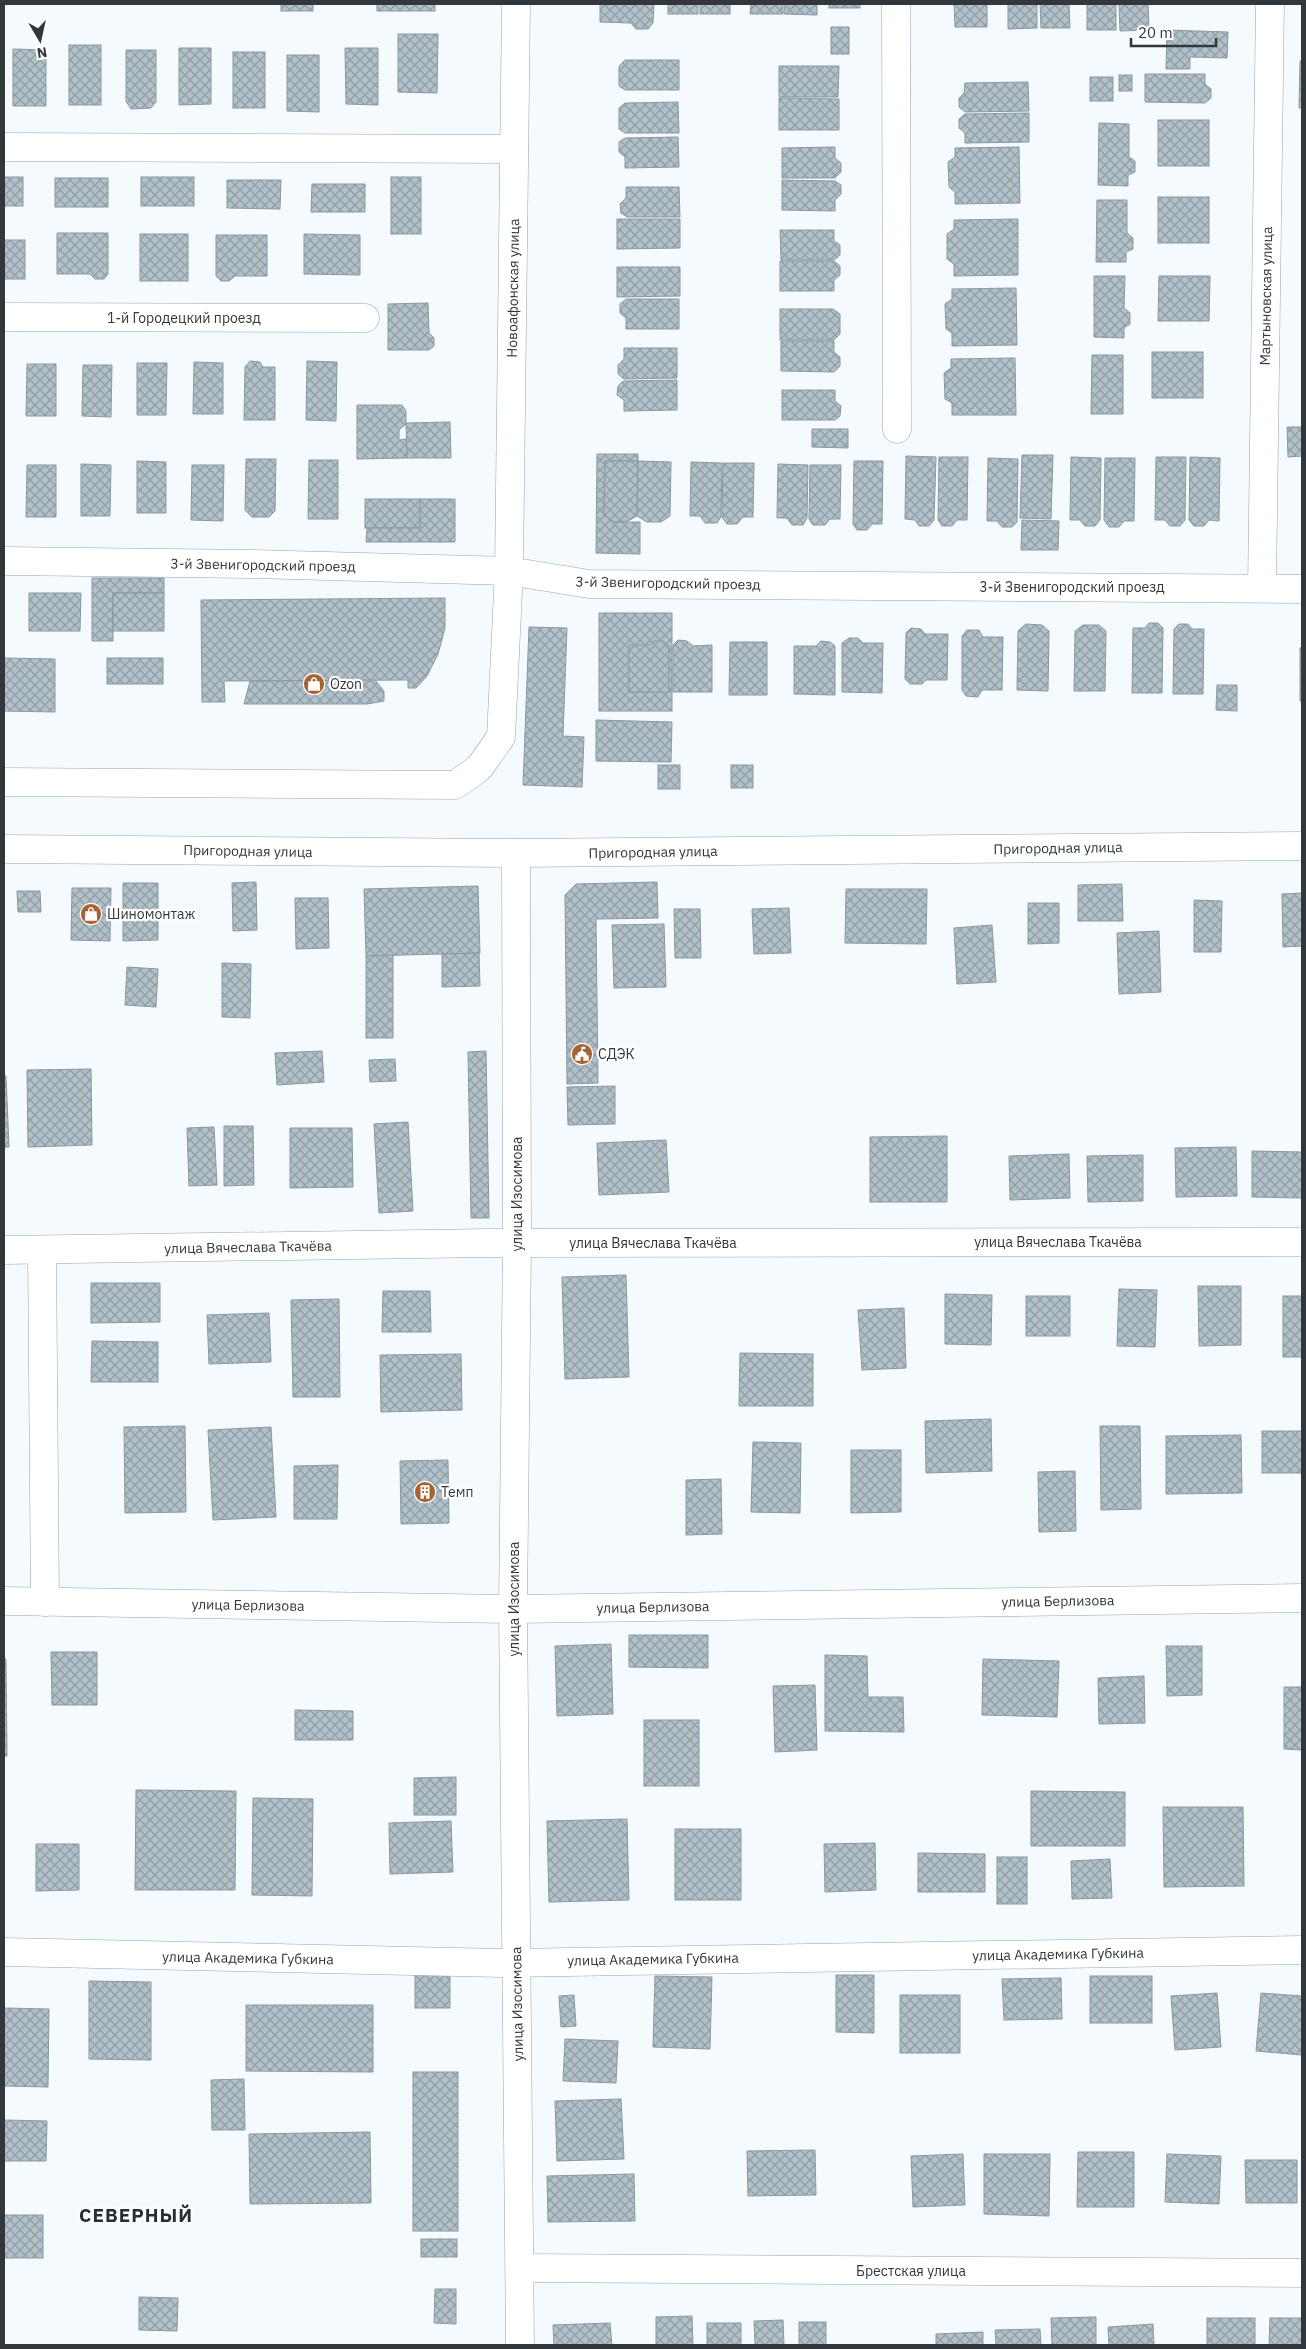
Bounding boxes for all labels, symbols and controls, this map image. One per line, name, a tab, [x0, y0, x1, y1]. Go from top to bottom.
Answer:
north arrow	[15, 15, 65, 65]
scale bar	[1131, 15, 1216, 47]
text: 20 m	[1138, 23, 1173, 42]
text: N	[36, 43, 48, 63]
street label: Новоафонская улица	[503, 218, 523, 358]
street label: Мартыновская улица	[1256, 226, 1276, 366]
street label: 1-й Городецкий проезд	[107, 309, 261, 327]
street label: 3-й Звенигородский проезд	[170, 554, 356, 576]
street label: 3-й Звенигородский проезд	[575, 572, 761, 594]
street label: 3-й Звенигородский проезд	[979, 578, 1165, 596]
shop icon: Ozon	[302, 672, 326, 696]
place label: Ozon	[330, 675, 362, 693]
street label: Пригородная улица	[993, 838, 1123, 858]
street label: Пригородная улица	[183, 841, 313, 861]
street label: Пригородная улица	[588, 842, 718, 862]
shop icon: Шиномонтаж	[79, 902, 103, 926]
place label: Шиномонтаж	[107, 905, 195, 923]
public building icon: СДЭК	[570, 1042, 594, 1066]
place label: СДЭК	[598, 1045, 635, 1063]
street label: улица Изосимова	[508, 1136, 526, 1251]
street label: улица Вячеслава Ткачёва	[974, 1233, 1142, 1251]
street label: улица Вячеслава Ткачёва	[569, 1234, 737, 1252]
street label: улица Вячеслава Ткачёва	[164, 1237, 332, 1257]
building icon: Темп	[413, 1480, 437, 1504]
place label: Темп	[441, 1483, 474, 1501]
street label: улица Изосимова	[505, 1541, 523, 1656]
street label: улица Берлизова	[1001, 1591, 1115, 1611]
street label: улица Берлизова	[191, 1595, 305, 1615]
street label: улица Берлизова	[596, 1597, 710, 1617]
street label: улица Академика Губкина	[972, 1943, 1145, 1964]
street label: улица Изосимова	[507, 1946, 527, 2062]
street label: улица Академика Губкина	[162, 1948, 335, 1969]
street label: улица Академика Губкина	[567, 1948, 740, 1969]
district label: СЕВЕРНЫЙ	[79, 2203, 193, 2227]
street label: Брестская улица	[856, 2262, 966, 2280]

